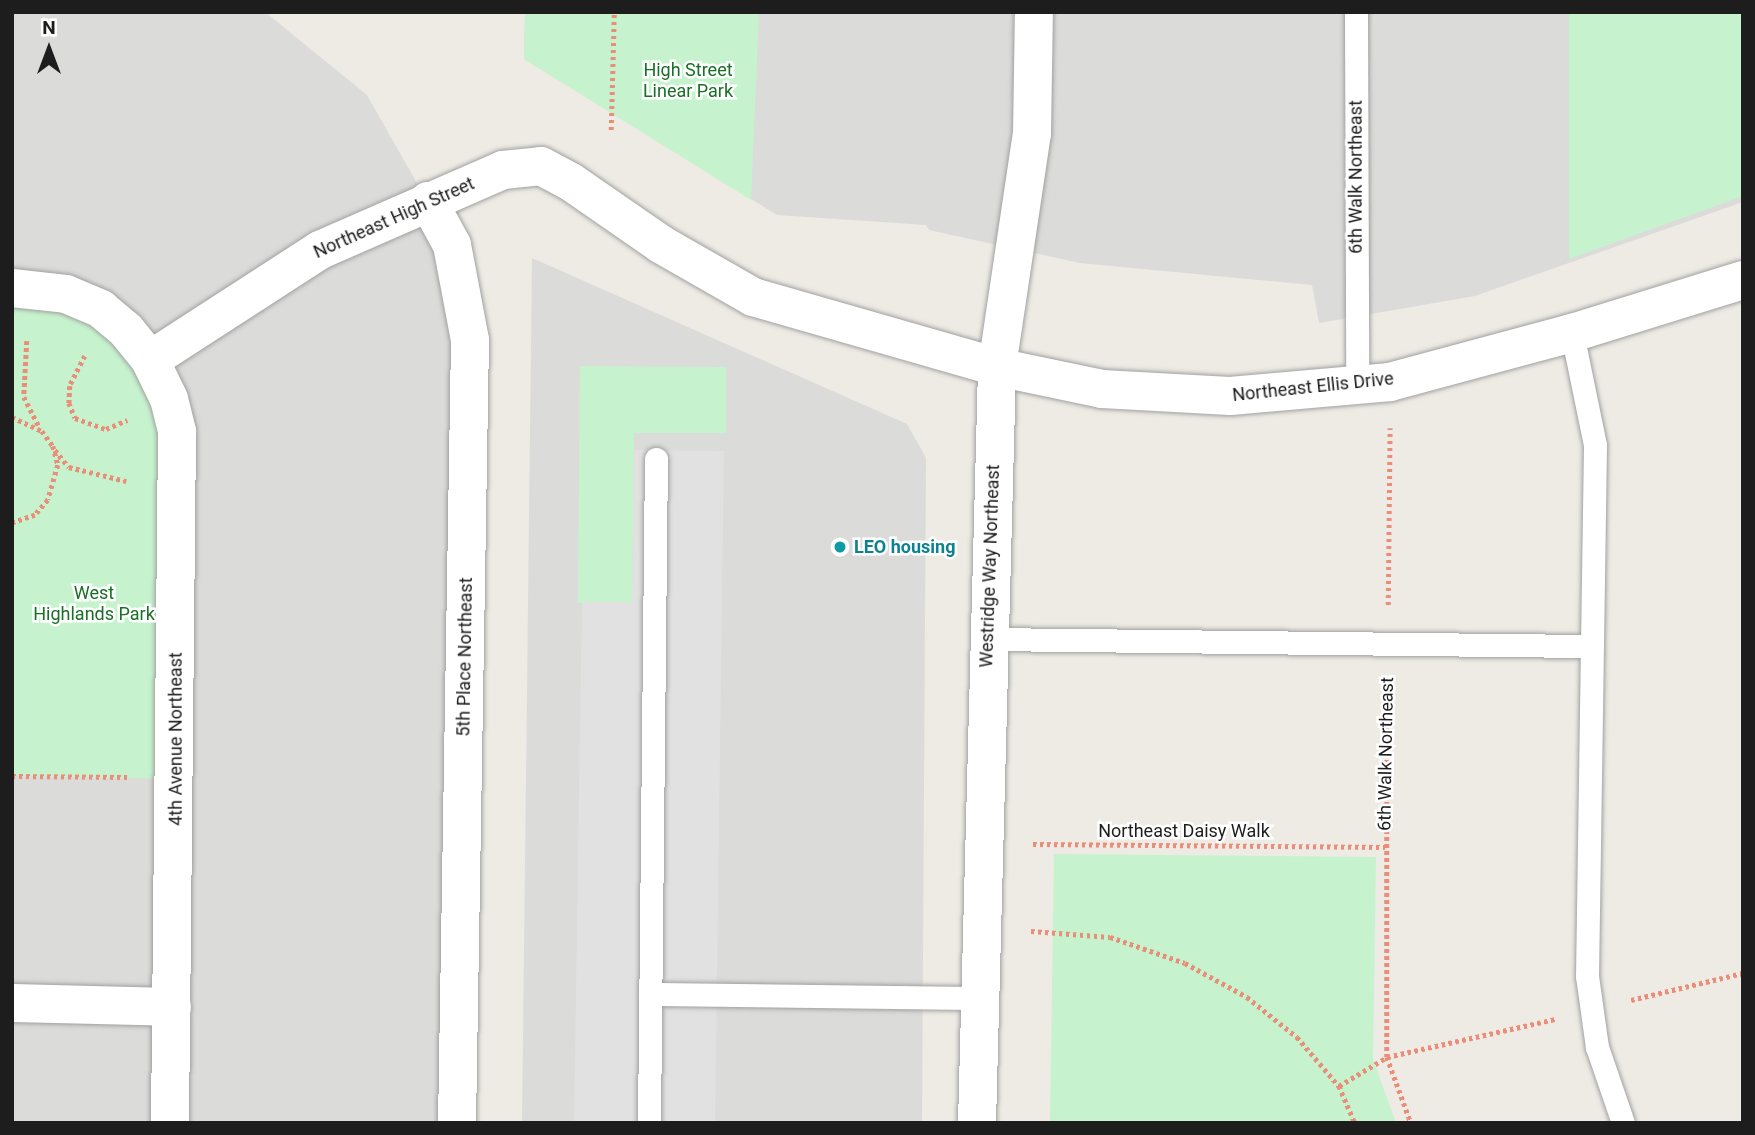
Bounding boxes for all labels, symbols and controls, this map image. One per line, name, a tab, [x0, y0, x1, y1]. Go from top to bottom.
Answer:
north arrow	[14, 14, 84, 84]
text: N	[42, 16, 56, 39]
park label: High Street Linear Park	[643, 60, 733, 102]
street label: 6th Walk Northeast	[1345, 100, 1367, 254]
street label: Northeast High Street	[310, 173, 478, 263]
street label: Northeast Ellis Drive	[1231, 368, 1395, 406]
street label: Westridge Way Northeast	[976, 464, 1004, 668]
place label: LEO housing	[854, 536, 955, 558]
marker: LEO housing	[832, 539, 848, 555]
street label: 5th Place Northeast	[453, 577, 477, 737]
park label: West Highlands Park	[33, 583, 155, 626]
street label: 4th Avenue Northeast	[165, 652, 187, 826]
street label: 6th Walk Northeast	[1374, 677, 1398, 831]
street label: Northeast Daisy Walk	[1098, 820, 1270, 842]

